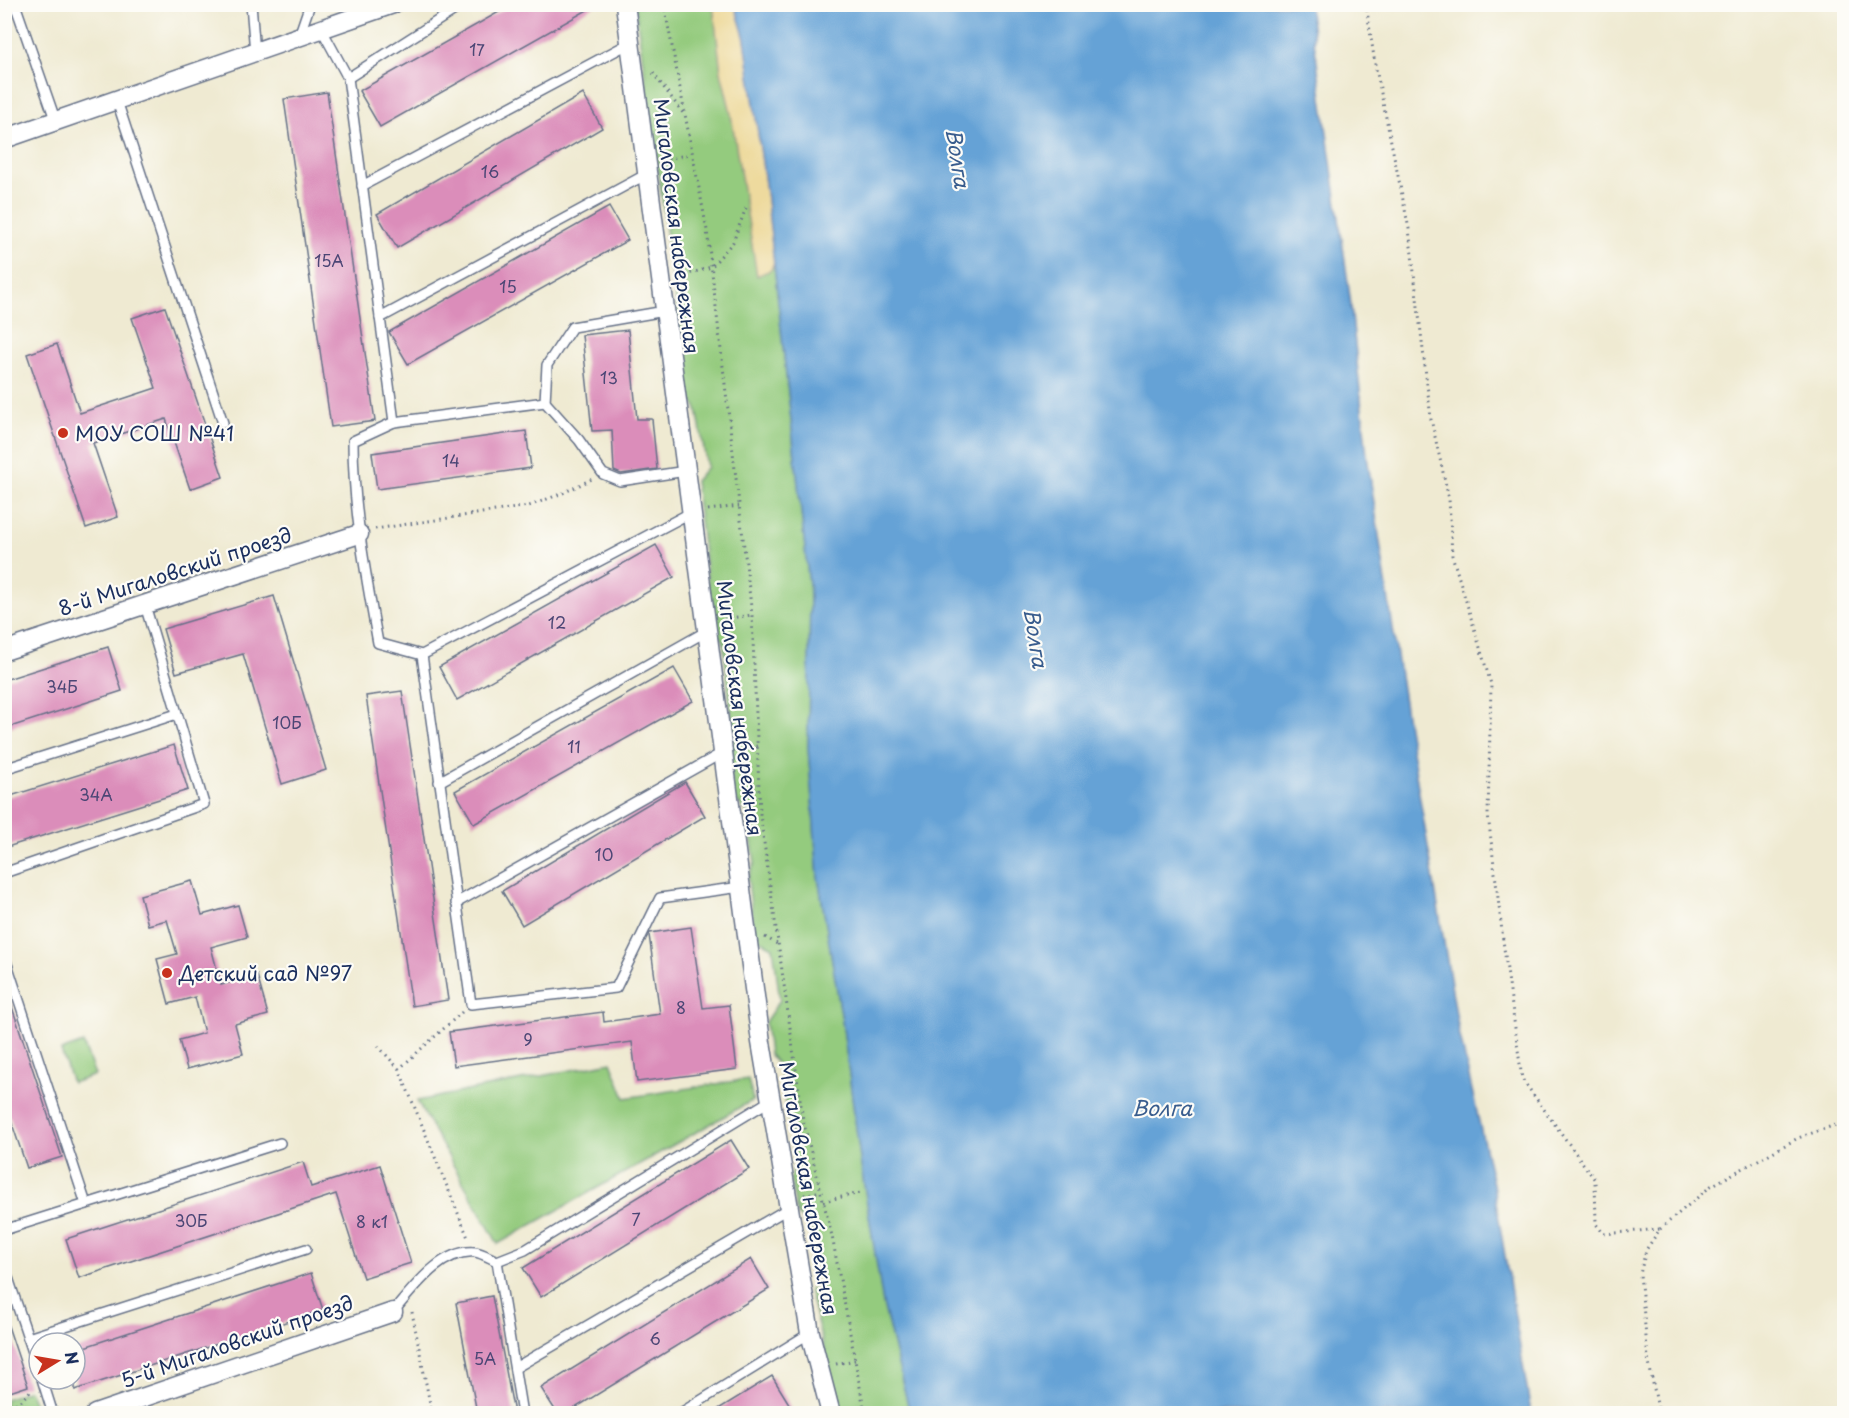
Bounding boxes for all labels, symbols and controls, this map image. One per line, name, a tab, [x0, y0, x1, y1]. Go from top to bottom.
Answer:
house number: 17	[469, 37, 485, 61]
street label: Мигаловская набережная	[646, 97, 708, 355]
water label: Волга	[939, 126, 980, 191]
house number: 16	[481, 159, 499, 183]
house number: 15А	[314, 248, 344, 272]
house number: 15	[499, 274, 517, 298]
house number: 13	[600, 365, 618, 389]
place label: МОУ СОШ №41	[75, 418, 234, 448]
marker: МОУ СОШ №41	[56, 426, 70, 440]
house number: 14	[442, 448, 460, 472]
street label: 8-й Мигаловский проезд	[54, 519, 296, 623]
street label: Мигаловская набережная	[709, 579, 771, 837]
water label: Волга	[1017, 606, 1058, 671]
house number: 12	[548, 610, 566, 634]
house number: 34Б	[46, 674, 78, 698]
house number: 10Б	[272, 710, 302, 734]
house number: 11	[567, 734, 581, 758]
house number: 34А	[79, 782, 113, 806]
house number: 10	[595, 842, 613, 866]
place label: Детский сад №97	[178, 958, 352, 988]
marker: Детский сад №97	[160, 966, 174, 980]
house number: 8	[676, 995, 686, 1019]
house number: 9	[523, 1027, 533, 1051]
street label: Мигаловская набережная	[772, 1059, 846, 1317]
water label: Волга	[1132, 1091, 1193, 1123]
house number: 7	[631, 1207, 641, 1231]
house number: 30Б	[175, 1208, 207, 1232]
house number: 8 к1	[356, 1209, 388, 1233]
street label: 5-й Мигаловский проезд	[117, 1287, 357, 1395]
house number: 6	[649, 1326, 661, 1350]
north arrow	[27, 1331, 87, 1391]
house number: 5А	[474, 1346, 496, 1370]
text: N	[60, 1349, 86, 1366]

